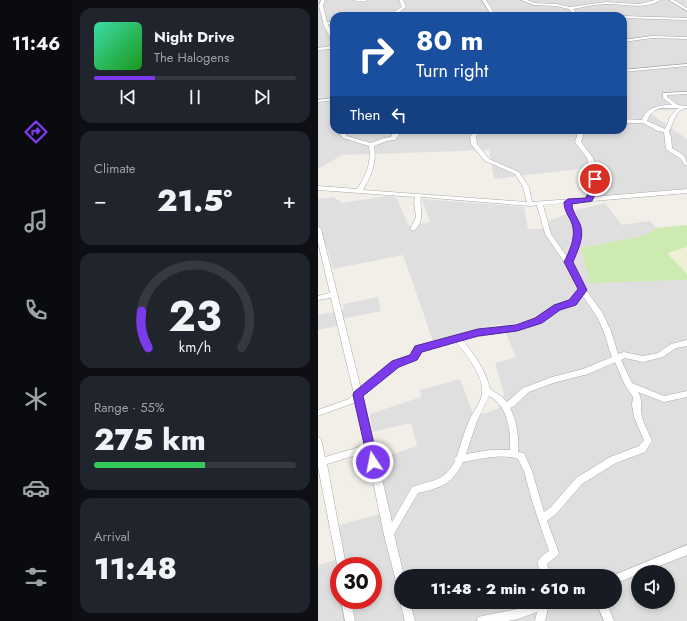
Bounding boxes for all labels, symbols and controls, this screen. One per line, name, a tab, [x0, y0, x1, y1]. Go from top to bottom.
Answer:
text: 80 m	[416, 20, 483, 61]
text: Night Drive	[154, 26, 235, 48]
icon: right	[350, 28, 402, 80]
text: 11:46	[12, 31, 60, 57]
text: The Halogens	[154, 48, 229, 67]
text: Turn right	[416, 58, 488, 84]
icon: previous	[117, 86, 139, 108]
icon: pause	[184, 86, 206, 108]
icon: next	[251, 86, 273, 108]
text: Then	[350, 104, 380, 126]
icon: left	[388, 104, 410, 126]
icon: directions	[22, 118, 50, 146]
text: Climate	[94, 159, 135, 178]
pin	[578, 162, 612, 196]
icon: arrive	[584, 168, 606, 190]
text: 21.5°	[157, 179, 232, 222]
text: −	[94, 184, 107, 216]
text: +	[282, 184, 296, 216]
icon: music	[22, 207, 50, 235]
text: 23	[168, 286, 222, 347]
icon: phone	[22, 296, 50, 324]
text: km/h	[179, 337, 211, 357]
icon: climate	[22, 385, 50, 413]
text: Range · 55%	[94, 398, 165, 417]
text: 275 km	[94, 418, 206, 461]
position arrow	[352, 441, 394, 483]
icon: car	[22, 474, 50, 502]
text: Arrival	[94, 527, 130, 546]
text: 11:48	[94, 547, 177, 590]
speed limit sign: 30	[330, 557, 382, 609]
icon: filters	[22, 563, 50, 591]
map controls	[631, 565, 675, 609]
button: sound	[631, 565, 675, 609]
text: 11:48 · 2 min · 610 m	[430, 578, 586, 600]

